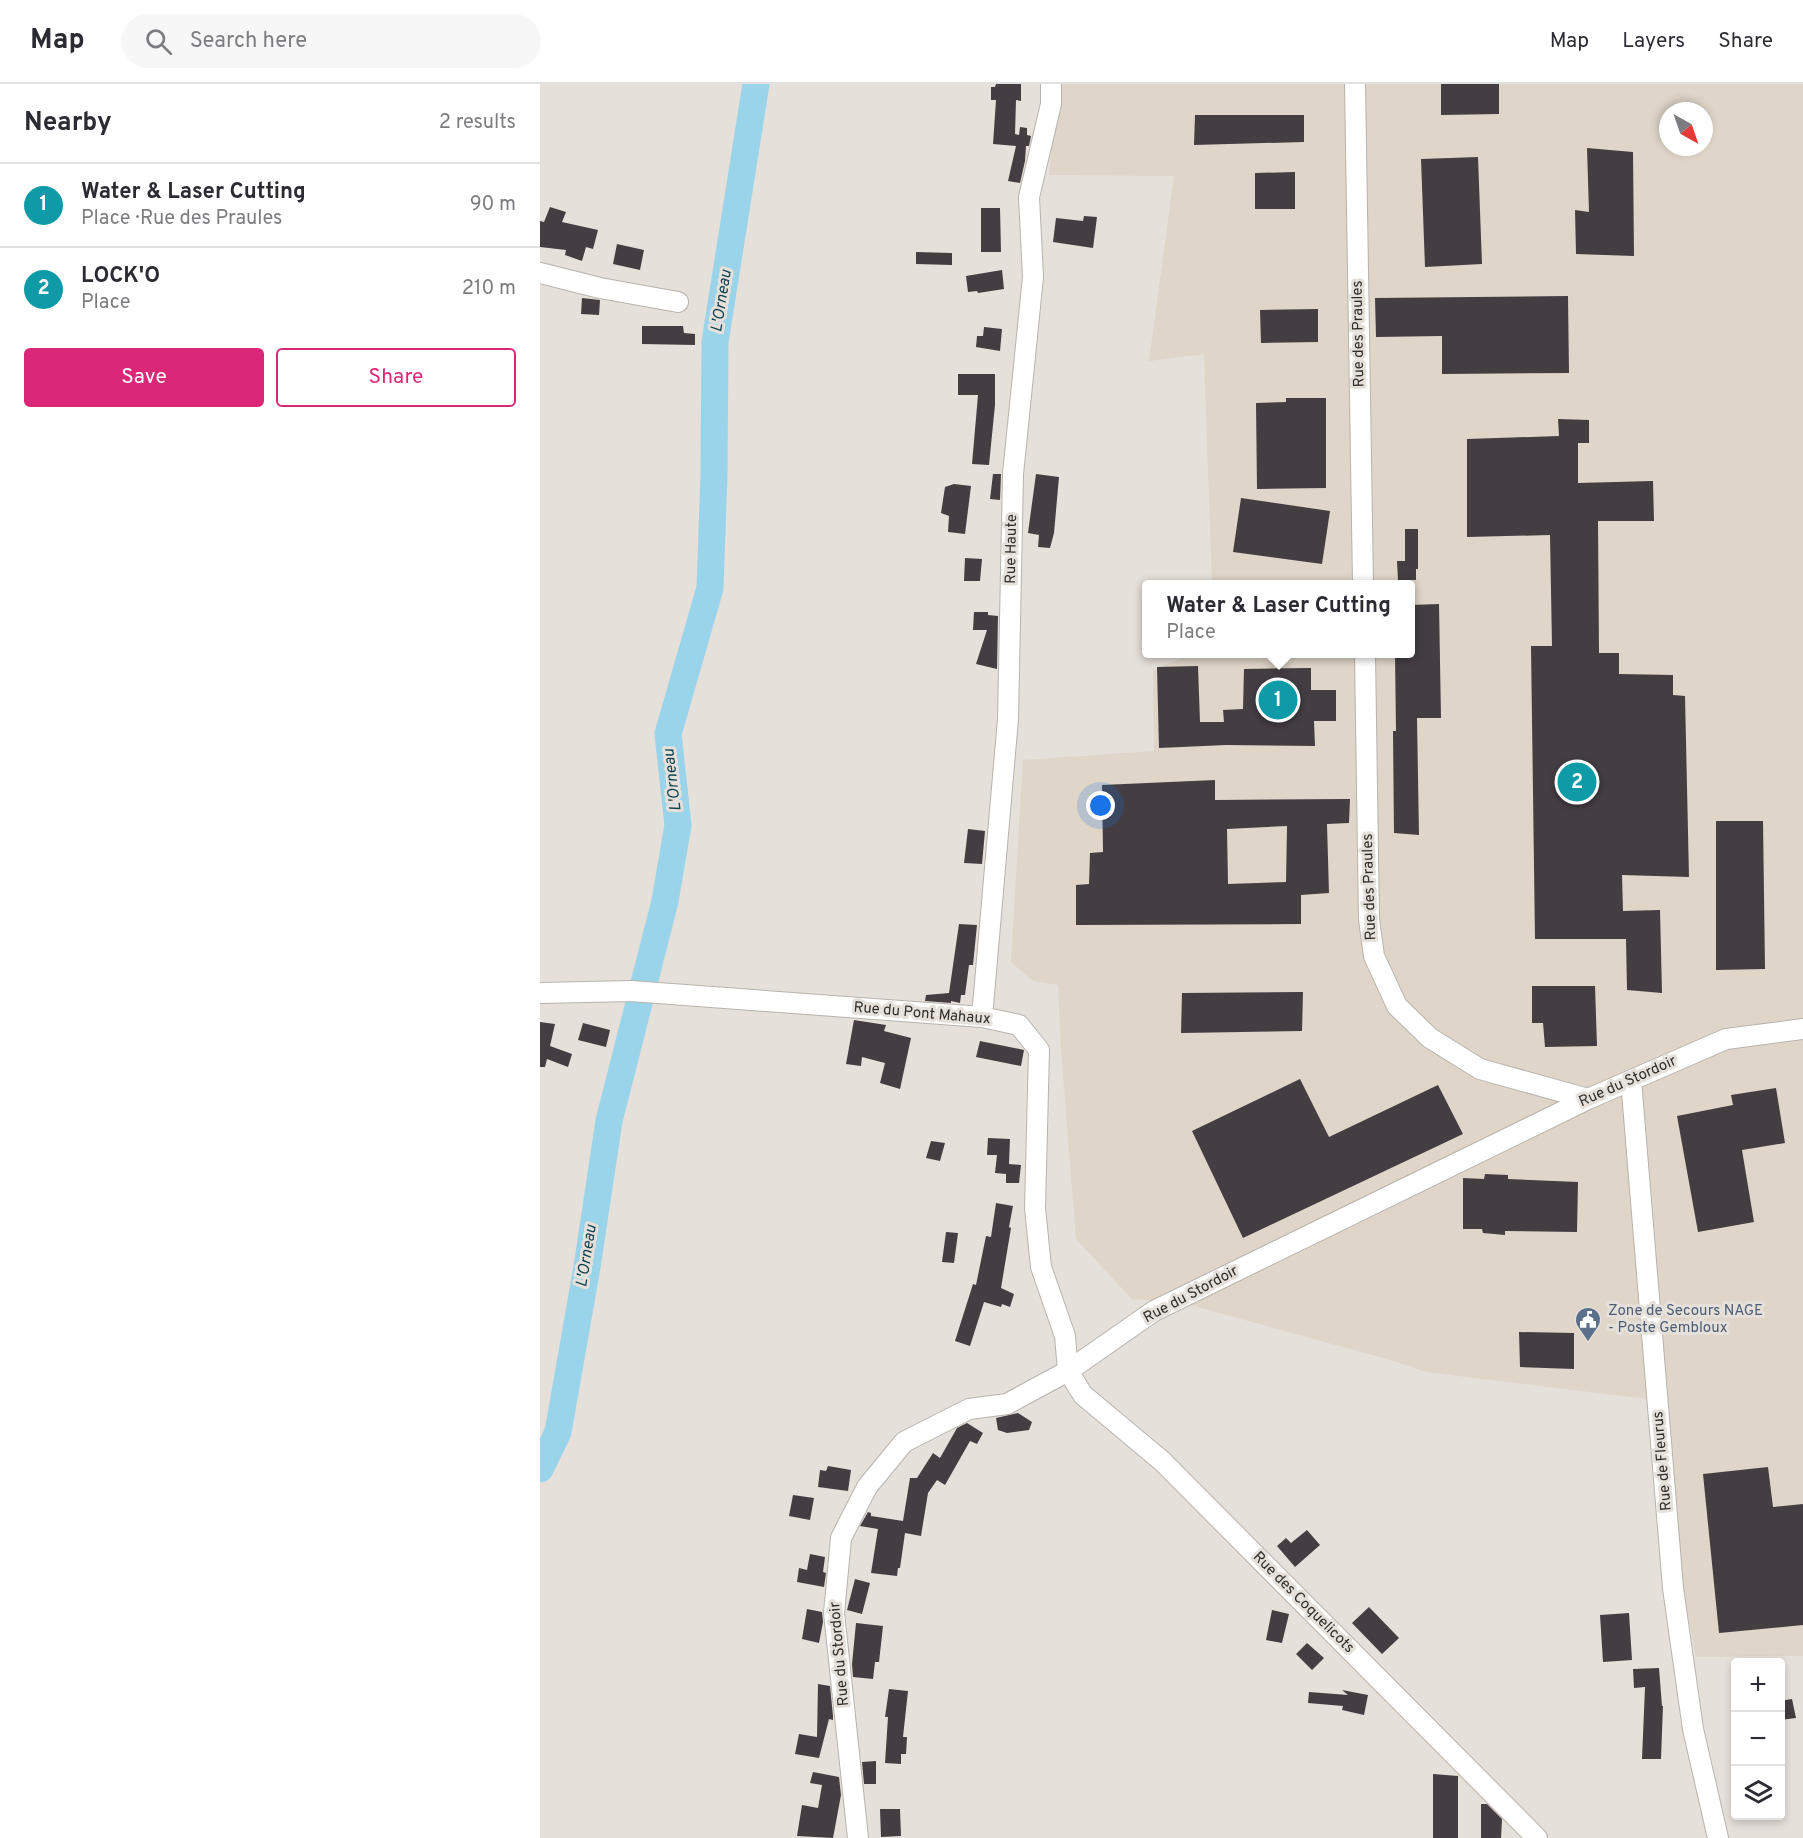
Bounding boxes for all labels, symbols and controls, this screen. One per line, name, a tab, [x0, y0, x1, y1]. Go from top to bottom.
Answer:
search box	[121, 14, 541, 68]
text: Map	[30, 23, 85, 59]
icon: search	[142, 25, 175, 58]
text: Search here	[190, 28, 307, 55]
text: Map	[1550, 28, 1589, 55]
text: Layers	[1622, 28, 1685, 55]
text: Share	[1718, 28, 1773, 55]
north arrow	[1659, 102, 1713, 156]
text: Nearby	[24, 107, 112, 140]
text: 2 results	[439, 110, 516, 136]
text: Water & Laser Cutting	[81, 179, 306, 206]
text: 1	[40, 192, 48, 218]
text: 90 m	[470, 192, 516, 218]
text: Place · Rue des Praules	[81, 206, 282, 232]
text: LOCK'O	[81, 263, 160, 290]
water label: L'Orneau	[707, 268, 737, 334]
text: 2	[37, 276, 50, 302]
text: 210 m	[462, 276, 516, 302]
street label: Rue des Praules	[1349, 280, 1369, 388]
text: Place	[81, 290, 131, 316]
button: Save	[24, 348, 264, 407]
button: Share	[276, 348, 516, 407]
street label: Rue Haute	[1002, 514, 1022, 584]
popup	[1142, 580, 1415, 658]
text: Water & Laser Cutting	[1166, 593, 1391, 620]
text: Place	[1166, 620, 1216, 646]
pin: 1	[1258, 678, 1298, 722]
water label: L'Orneau	[659, 747, 687, 812]
pin: 2	[1558, 760, 1596, 804]
your location	[1086, 791, 1115, 820]
street label: Rue des Praules	[1359, 833, 1381, 941]
street label: Rue du Pont Mahaux	[853, 999, 992, 1029]
street label: Rue du Stordoir	[1576, 1052, 1680, 1112]
water label: L'Orneau	[572, 1223, 602, 1289]
street label: Rue du Stordoir	[1140, 1262, 1242, 1328]
place label: Zone de Secours NAGE - Poste Gembloux	[1608, 1302, 1763, 1338]
public building icon: Zone de Secours NAGE - Poste Gembloux	[1573, 1305, 1603, 1343]
street label: Rue de Fleurus	[1649, 1410, 1677, 1512]
street label: Rue des Coquelicots	[1248, 1548, 1358, 1658]
street label: Rue du Stordoir	[826, 1601, 854, 1707]
map controls	[1731, 1658, 1785, 1820]
button: +	[1731, 1658, 1785, 1712]
button: −	[1731, 1712, 1785, 1766]
button: layers	[1731, 1766, 1785, 1820]

